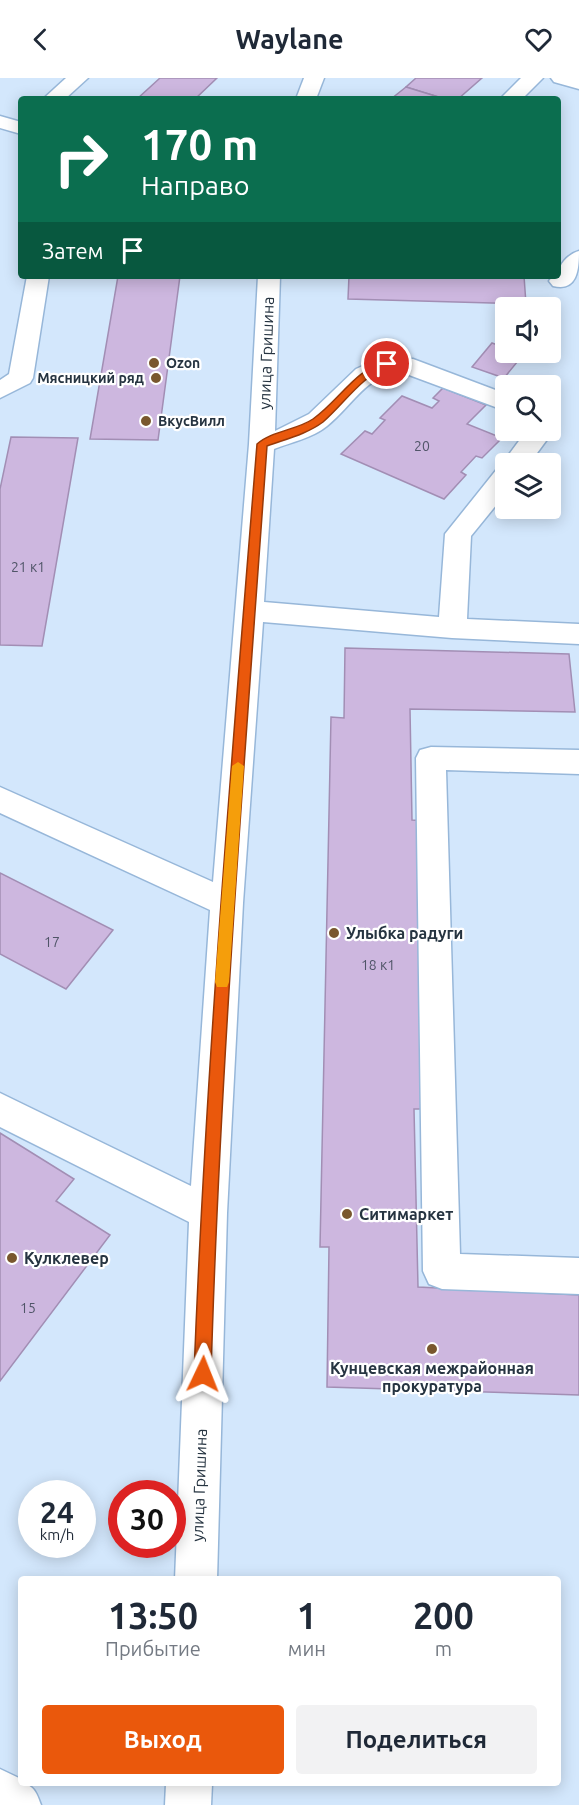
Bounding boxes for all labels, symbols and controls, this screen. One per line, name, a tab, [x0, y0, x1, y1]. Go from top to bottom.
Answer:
icon: back	[24, 23, 57, 56]
icon: heart	[522, 23, 555, 56]
text: Waylane	[236, 24, 343, 54]
icon: right	[42, 120, 120, 198]
text: 170 m	[141, 121, 258, 168]
text: Направо	[141, 170, 250, 200]
icon: arrive	[116, 234, 149, 267]
text: Затем	[42, 238, 104, 263]
street label: улица Гришина	[255, 296, 277, 410]
map controls	[495, 297, 561, 519]
button: sound	[495, 297, 561, 363]
pin	[361, 338, 412, 389]
icon: arrive	[370, 347, 403, 380]
place label: Ozon	[166, 355, 200, 371]
marker: Ozon	[147, 356, 161, 370]
place label: Мясницкий ряд	[37, 370, 144, 386]
marker: Мясницкий ряд	[149, 371, 163, 385]
button: search	[495, 375, 561, 441]
place label: ВкусВилл	[158, 413, 225, 429]
marker: ВкусВилл	[139, 414, 153, 428]
house number: 20	[414, 438, 430, 454]
button: layers	[495, 453, 561, 519]
house number: 21 к1	[11, 559, 45, 575]
place label: Улыбка радуги	[346, 924, 463, 942]
marker: Улыбка радуги	[327, 926, 341, 940]
house number: 17	[44, 934, 60, 950]
house number: 18 к1	[361, 957, 395, 973]
place label: Ситимаркет	[359, 1205, 453, 1223]
marker: Ситимаркет	[340, 1207, 354, 1221]
place label: Кулклевер	[24, 1249, 109, 1267]
marker: Кулклевер	[5, 1251, 19, 1265]
house number: 15	[20, 1300, 36, 1316]
position arrow	[171, 1342, 235, 1406]
marker: Кунцевская межрайонная прокуратура	[425, 1342, 439, 1356]
place label: Кунцевская межрайонная прокуратура	[330, 1359, 534, 1395]
street label: улица Гришина	[188, 1428, 210, 1542]
speed limit sign: 30	[108, 1480, 186, 1558]
text: 24	[40, 1495, 74, 1529]
text: km/h	[40, 1526, 74, 1543]
text: 13:50	[108, 1595, 198, 1636]
text: 1	[297, 1595, 317, 1636]
text: 200	[413, 1595, 474, 1636]
text: Прибытие	[105, 1637, 201, 1660]
text: мин	[288, 1637, 326, 1660]
text: m	[435, 1637, 452, 1660]
button: Выход	[42, 1705, 284, 1774]
button: Поделиться	[296, 1705, 537, 1774]

